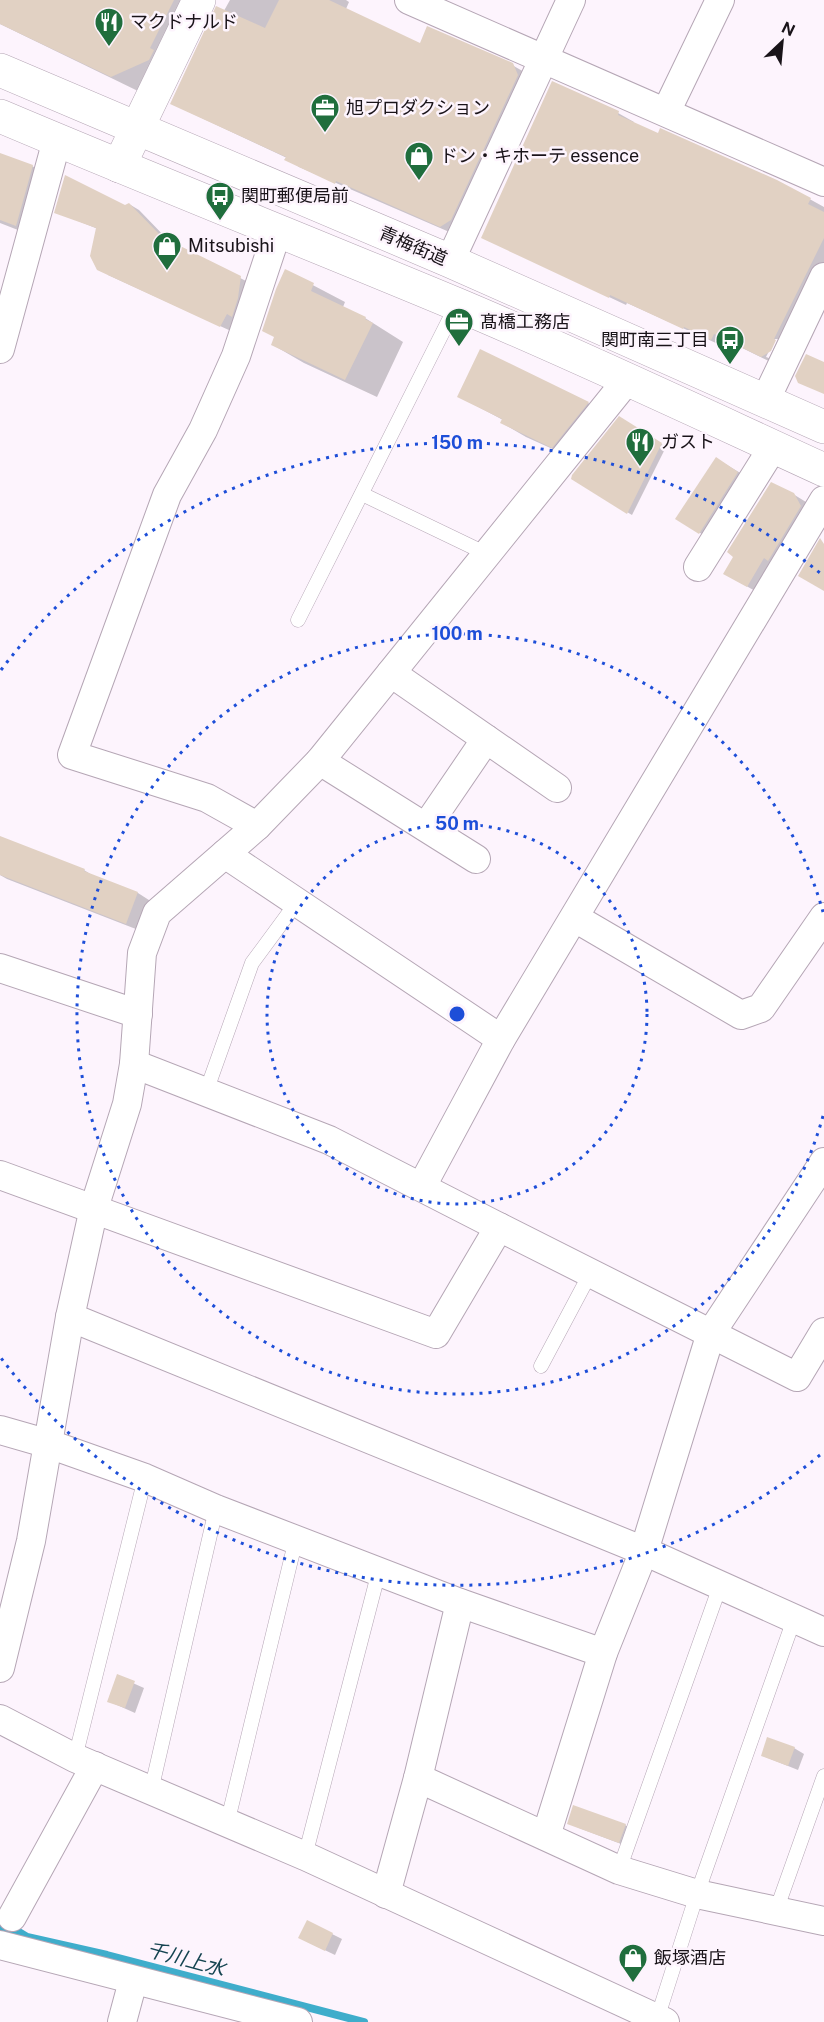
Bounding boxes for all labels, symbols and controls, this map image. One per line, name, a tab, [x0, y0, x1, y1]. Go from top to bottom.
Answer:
restaurant icon: マクドナルド	[93, 6, 125, 48]
place label: マクドナルド	[130, 11, 238, 32]
north arrow	[752, 12, 812, 72]
text: N	[779, 18, 798, 40]
office icon: 旭プロダクション	[309, 92, 341, 134]
place label: 旭プロダクション	[346, 97, 490, 118]
shop icon: ドン・キホーテ essence	[403, 140, 435, 182]
place label: ドン・キホーテ essence	[440, 145, 639, 166]
bus stop icon: 関町郵便局前	[204, 180, 236, 222]
place label: 関町郵便局前	[241, 185, 349, 206]
street label: 青梅街道	[376, 222, 450, 269]
shop icon: Mitsubishi	[151, 230, 183, 272]
place label: Mitsubishi	[188, 235, 274, 256]
office icon: 髙橋工務店	[443, 306, 475, 348]
place label: 髙橋工務店	[480, 311, 570, 332]
bus stop icon: 関町南三丁目	[714, 324, 746, 366]
place label: 関町南三丁目	[601, 329, 709, 350]
restaurant icon: ガスト	[624, 426, 656, 468]
place label: ガスト	[661, 431, 715, 452]
text: 150 m	[431, 432, 483, 453]
text: 100 m	[431, 623, 483, 644]
text: 50 m	[435, 813, 479, 834]
centre of rings	[447, 1004, 467, 1024]
water label: 千川上水	[144, 1937, 230, 1981]
shop icon: 飯塚酒店	[617, 1942, 649, 1984]
place label: 飯塚酒店	[654, 1947, 726, 1968]

